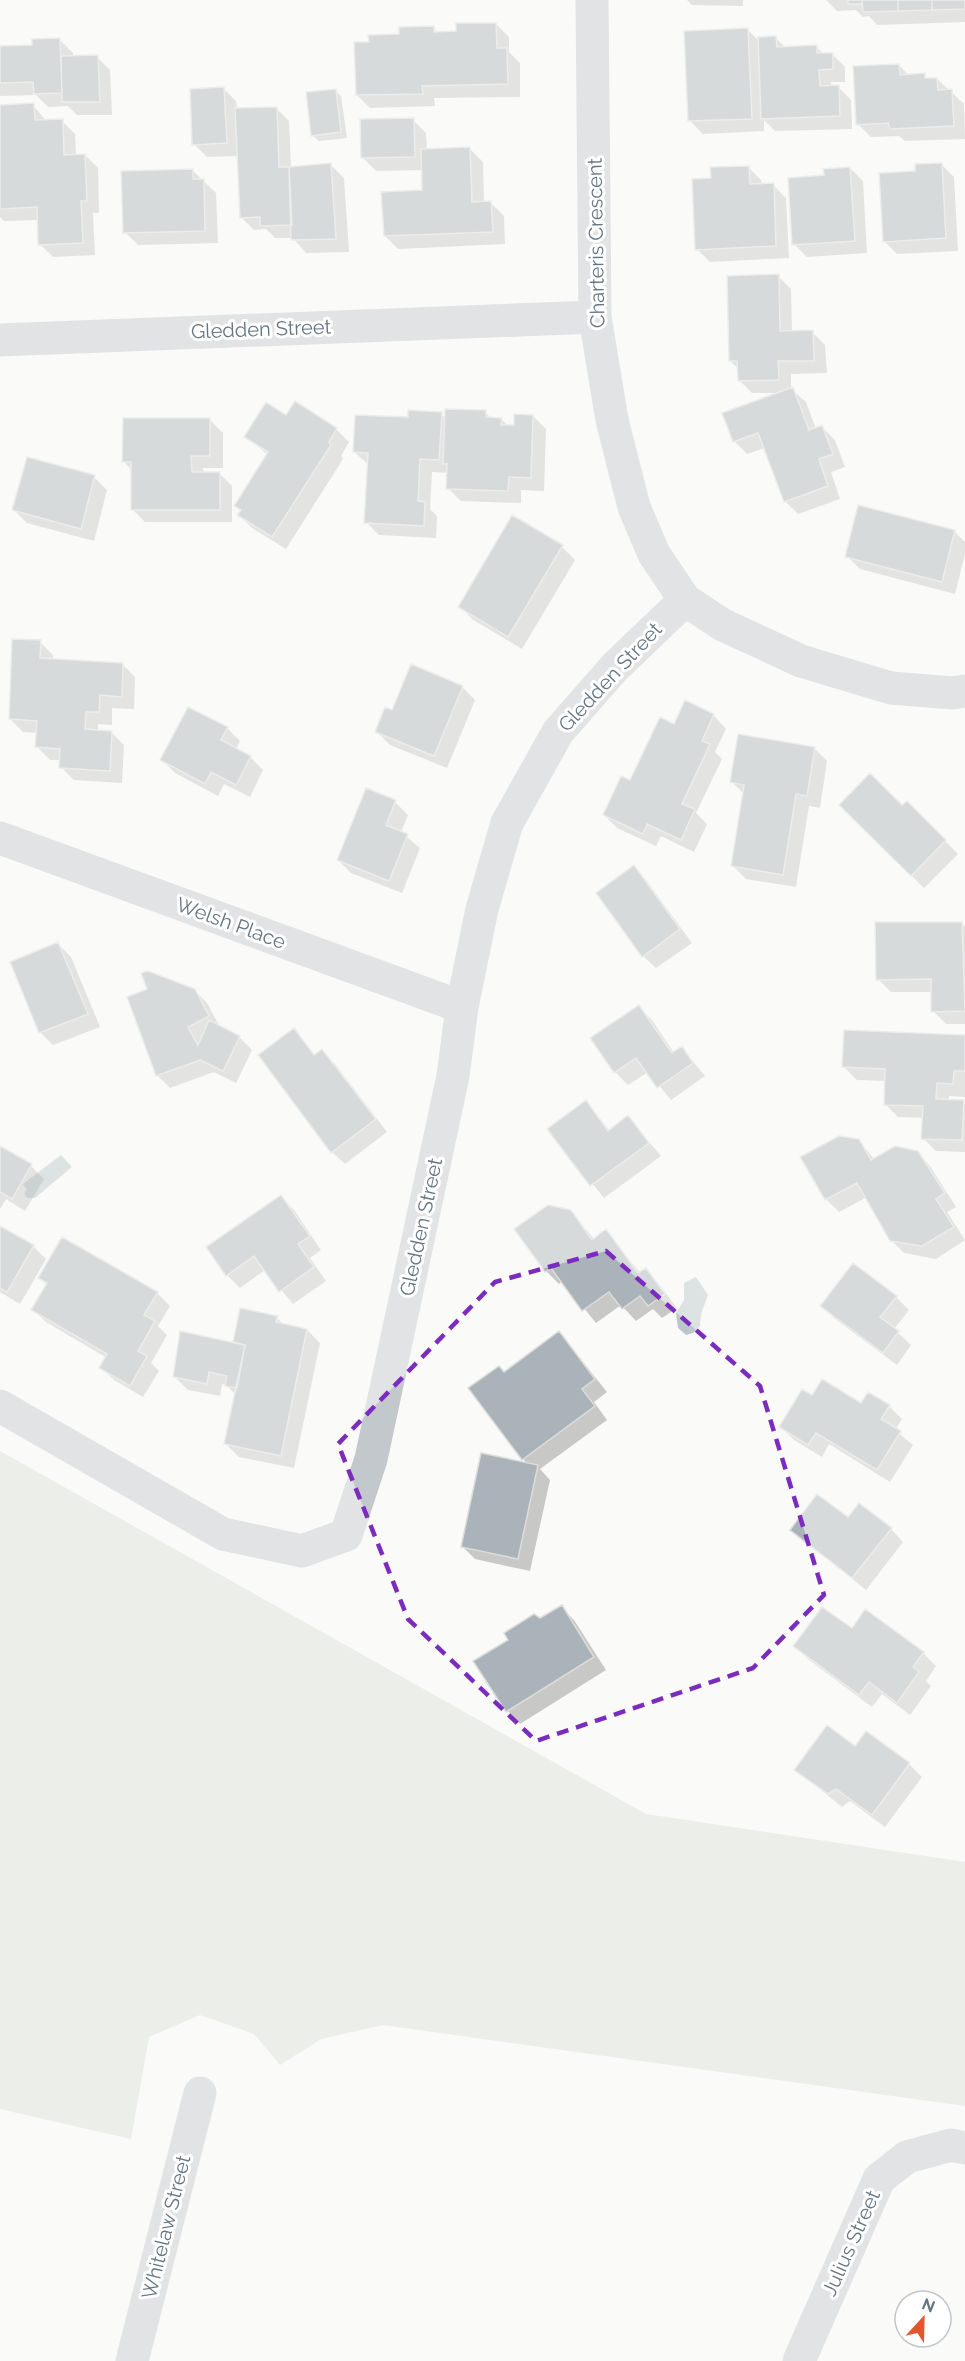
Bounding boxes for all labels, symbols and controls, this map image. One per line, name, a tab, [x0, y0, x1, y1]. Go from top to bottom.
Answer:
street label: Charteris Crescent	[583, 157, 609, 328]
street label: Gledden Street	[190, 315, 332, 343]
street label: Gledden Street	[553, 617, 667, 736]
street label: Welsh Place	[173, 892, 289, 954]
street label: Gledden Street	[395, 1156, 447, 1298]
street label: Whitelaw Street	[137, 2152, 196, 2301]
street label: Julius Street	[817, 2186, 885, 2300]
north arrow	[893, 2289, 953, 2349]
text: N	[919, 2294, 938, 2317]

